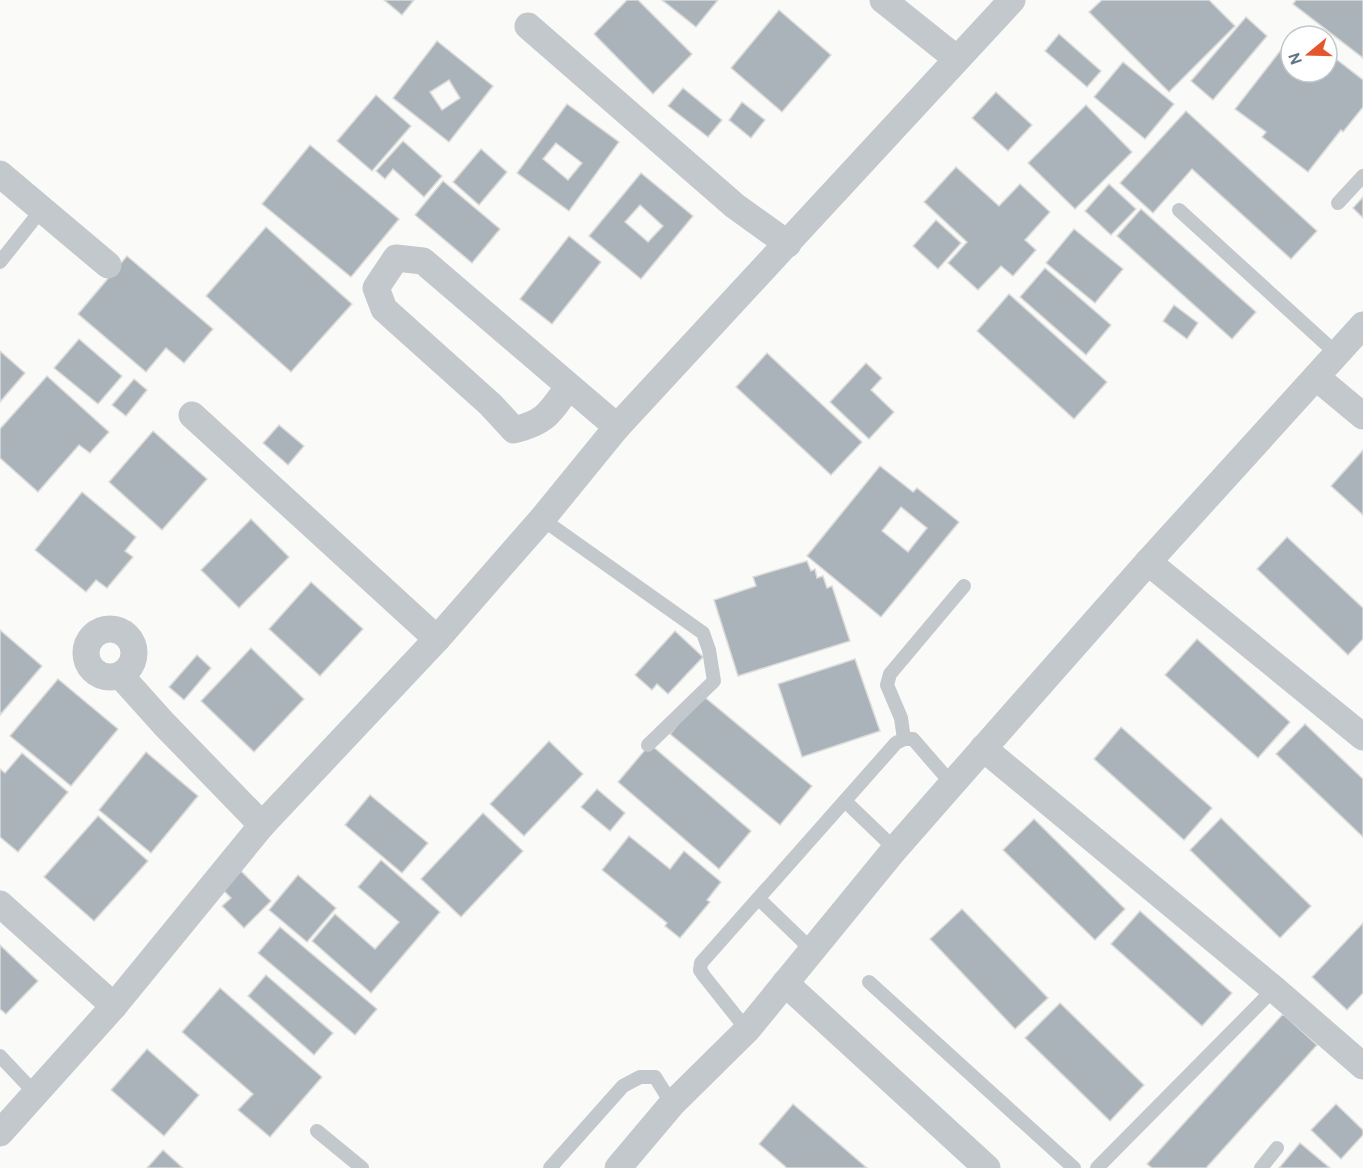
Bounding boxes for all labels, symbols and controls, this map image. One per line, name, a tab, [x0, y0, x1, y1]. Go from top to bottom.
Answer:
north arrow	[1279, 24, 1339, 84]
text: N	[1285, 50, 1308, 67]

